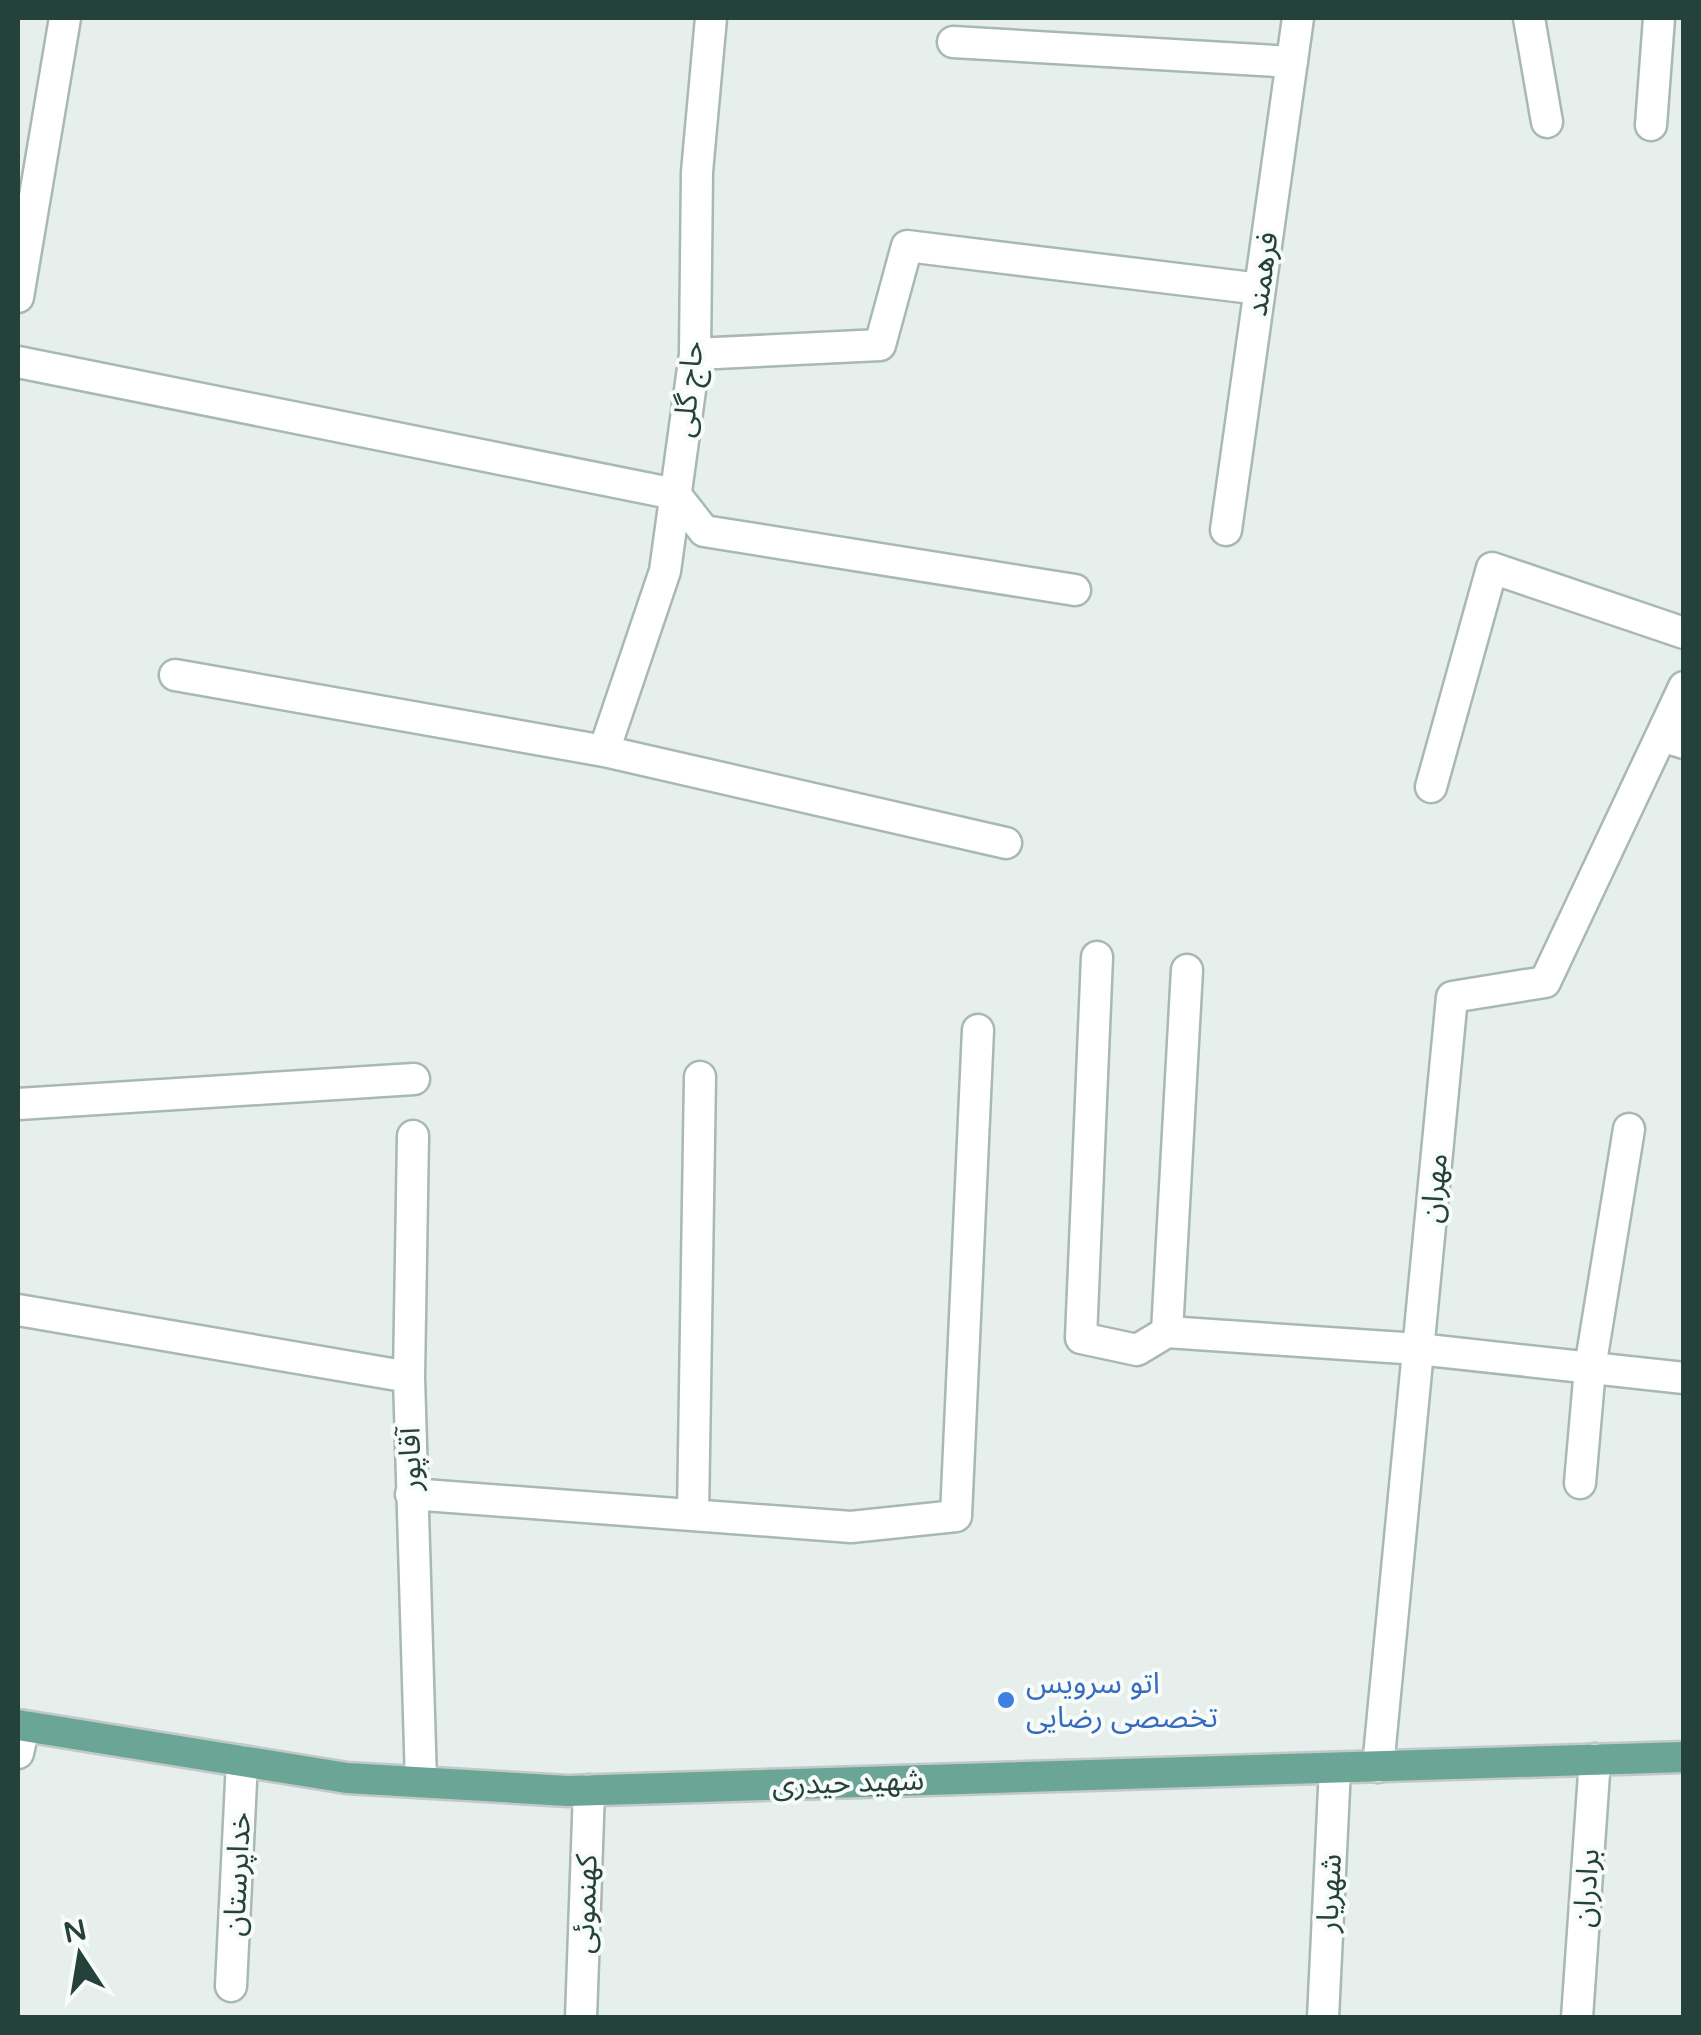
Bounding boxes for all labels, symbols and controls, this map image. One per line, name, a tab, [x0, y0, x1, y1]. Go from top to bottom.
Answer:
street label: فرهمند	[1238, 229, 1287, 319]
street label: حاج گلی	[665, 339, 715, 439]
street label: مهران	[1413, 1152, 1456, 1224]
street label: آقاپور	[391, 1426, 430, 1492]
place label: اتو سرویس تخصصی رضایی	[1026, 1665, 1218, 1736]
marker: اتو سرویس تخصصی رضایی	[995, 1689, 1017, 1711]
street label: شهید حیدری	[771, 1761, 925, 1804]
street label: خداپرستان	[216, 1811, 259, 1937]
street label: برادران	[1565, 1848, 1608, 1929]
street label: کهنموئی	[565, 1853, 606, 1954]
street label: شهریار	[1309, 1853, 1350, 1934]
north arrow	[30, 1905, 130, 2005]
text: N	[60, 1913, 90, 1950]

